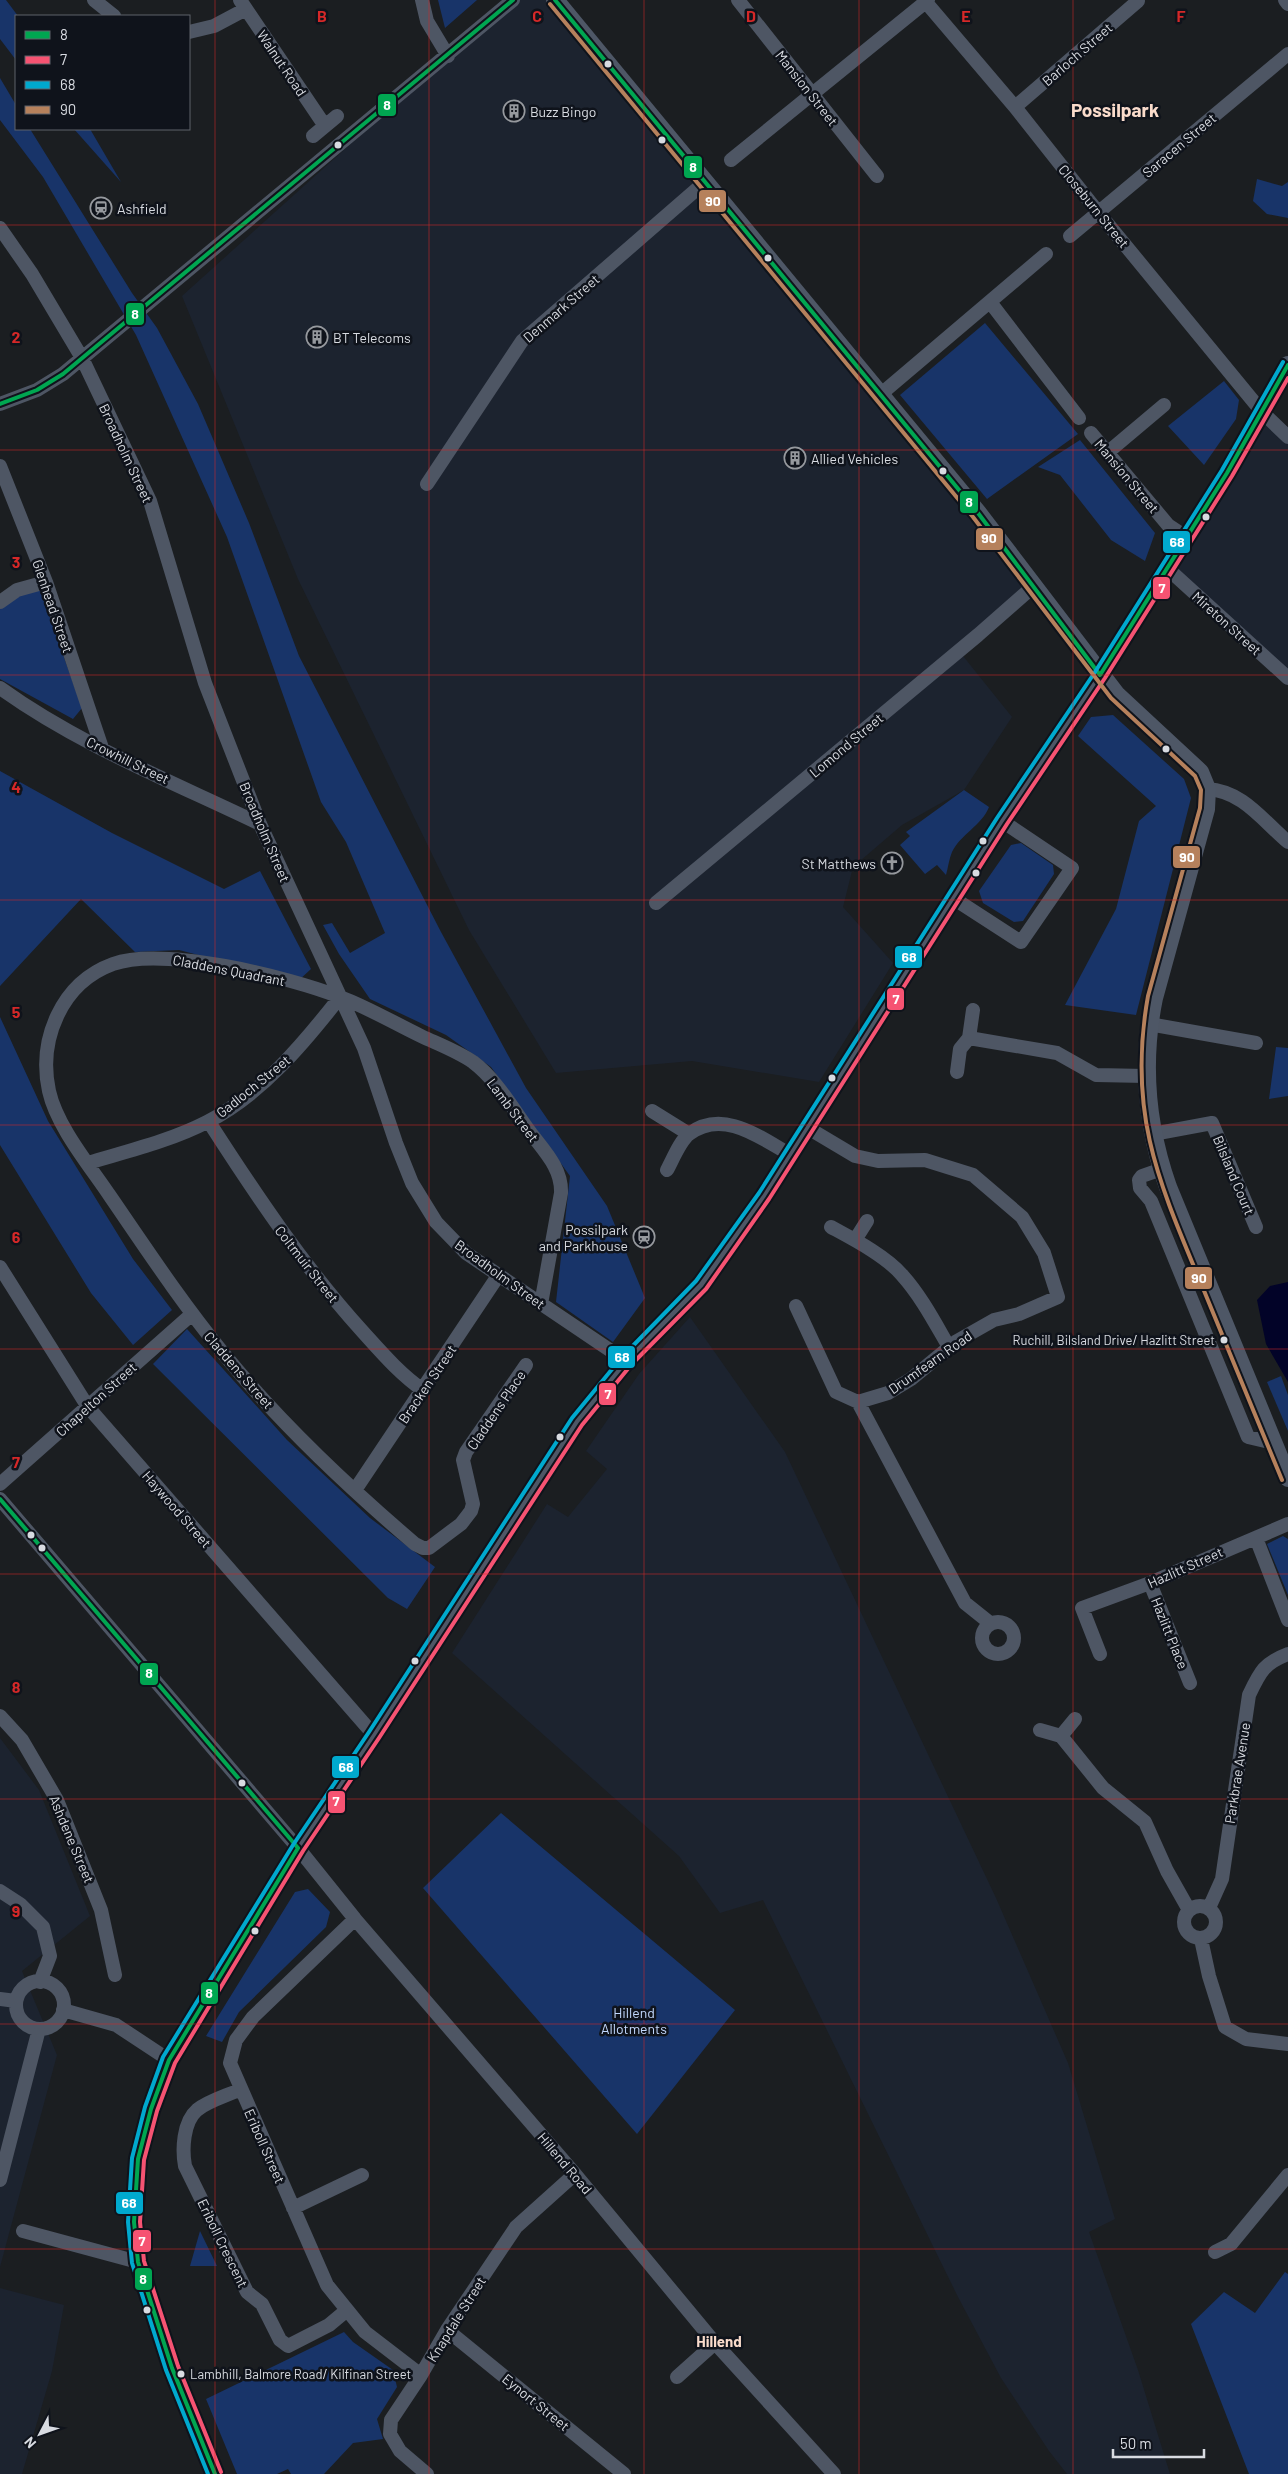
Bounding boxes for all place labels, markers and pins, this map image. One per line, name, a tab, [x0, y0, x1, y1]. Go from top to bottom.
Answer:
unlabelled marker	[603, 59, 613, 69]
building icon: Buzz Bingo	[502, 99, 526, 123]
place label: Buzz Bingo	[530, 103, 596, 120]
unlabelled marker	[657, 135, 667, 145]
unlabelled marker	[333, 140, 343, 150]
station icon: Ashfield	[89, 196, 113, 220]
place label: Ashfield	[117, 200, 167, 217]
unlabelled marker	[763, 253, 773, 263]
building icon: BT Telecoms	[305, 325, 329, 349]
place label: BT Telecoms	[333, 329, 411, 346]
building icon: Allied Vehicles	[783, 446, 807, 470]
place label: Allied Vehicles	[811, 450, 898, 467]
unlabelled marker	[938, 466, 948, 476]
unlabelled marker	[1201, 512, 1211, 522]
unlabelled marker	[1161, 744, 1171, 754]
unlabelled marker	[978, 836, 988, 846]
church icon: St Matthews	[880, 851, 904, 875]
place label: St Matthews	[802, 855, 876, 872]
unlabelled marker	[971, 868, 981, 878]
unlabelled marker	[827, 1073, 837, 1083]
place label: Possilpark and Parkhouse	[539, 1221, 628, 1254]
station icon: Possilpark and Parkhouse	[632, 1225, 656, 1249]
place label: Ruchill, Bilsland Drive/ Hazlitt Street	[1012, 1332, 1215, 1348]
marker: Ruchill, Bilsland Drive/ Hazlitt Street	[1219, 1335, 1229, 1345]
unlabelled marker	[555, 1432, 565, 1442]
unlabelled marker	[26, 1530, 36, 1540]
unlabelled marker	[37, 1543, 47, 1553]
unlabelled marker	[410, 1656, 420, 1666]
unlabelled marker	[237, 1778, 247, 1788]
unlabelled marker	[250, 1926, 260, 1936]
unlabelled marker	[142, 2305, 152, 2315]
place label: Lambhill, Balmore Road/ Kilfinan Street	[190, 2366, 411, 2382]
marker: Lambhill, Balmore Road/ Kilfinan Street	[176, 2369, 186, 2379]

